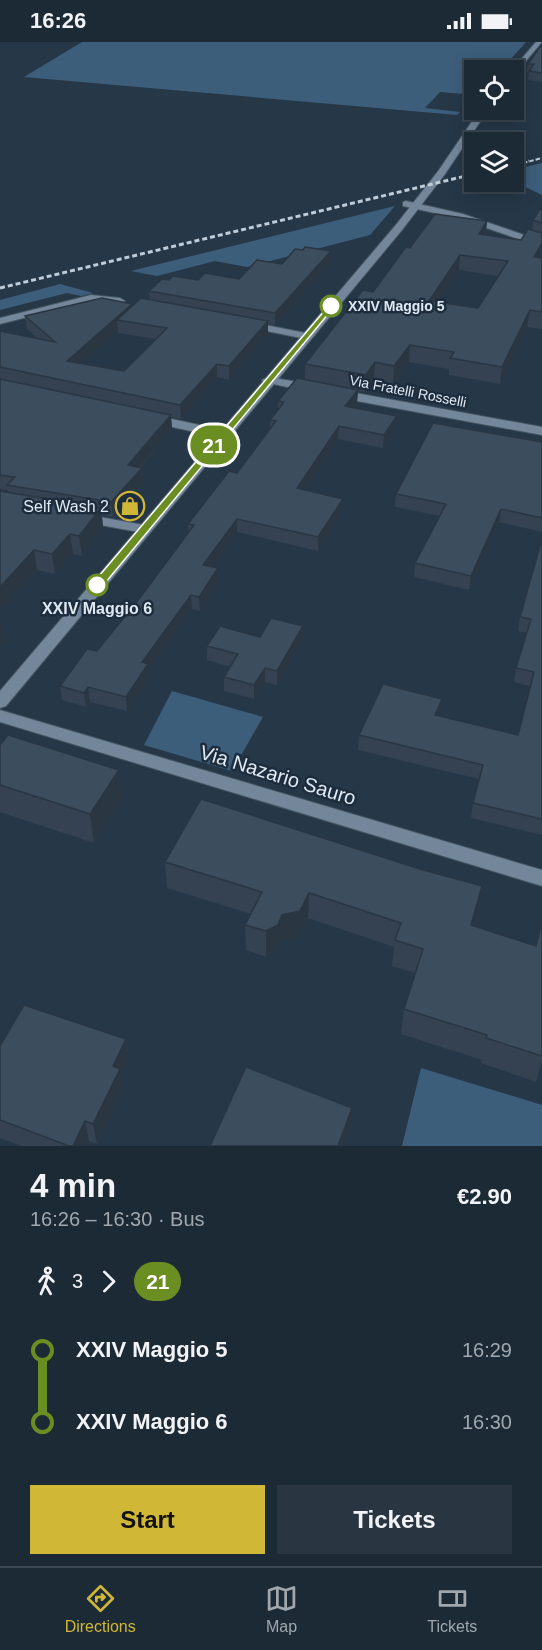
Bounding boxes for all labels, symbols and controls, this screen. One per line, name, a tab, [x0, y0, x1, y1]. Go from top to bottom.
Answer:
text: 16:26	[30, 8, 86, 33]
map controls	[464, 60, 524, 192]
button: locate	[464, 60, 524, 120]
button: layers	[464, 132, 524, 192]
marker: XXIV Maggio 5	[320, 295, 342, 317]
place label: XXIV Maggio 5	[348, 298, 445, 314]
street label: Via Fratelli Rosselli	[348, 372, 468, 410]
line badge: 21	[187, 426, 241, 464]
text: 21	[202, 434, 226, 457]
shop icon: Self Wash 2	[114, 490, 146, 522]
place label: Self Wash 2	[23, 498, 109, 515]
marker: XXIV Maggio 6	[86, 574, 108, 596]
place label: XXIV Maggio 6	[42, 600, 152, 617]
street label: Via Nazario Sauro	[197, 741, 359, 809]
text: 4 min	[30, 1167, 116, 1204]
text: €2.90	[457, 1184, 512, 1209]
text: 16:26 – 16:30 · Bus	[30, 1208, 205, 1230]
icon: walk	[30, 1265, 63, 1298]
icon: forward	[92, 1265, 125, 1298]
text: 3	[72, 1270, 83, 1292]
text: 21	[146, 1270, 169, 1293]
text: XXIV Maggio 5	[76, 1337, 228, 1362]
text: 16:29	[462, 1339, 512, 1361]
text: XXIV Maggio 6	[76, 1409, 228, 1434]
text: 16:30	[462, 1411, 512, 1433]
button: Start	[30, 1485, 265, 1554]
button: Tickets	[277, 1485, 512, 1554]
tab: Directions	[65, 1582, 136, 1636]
tab: Map	[265, 1582, 298, 1636]
tab: Tickets	[427, 1582, 477, 1636]

